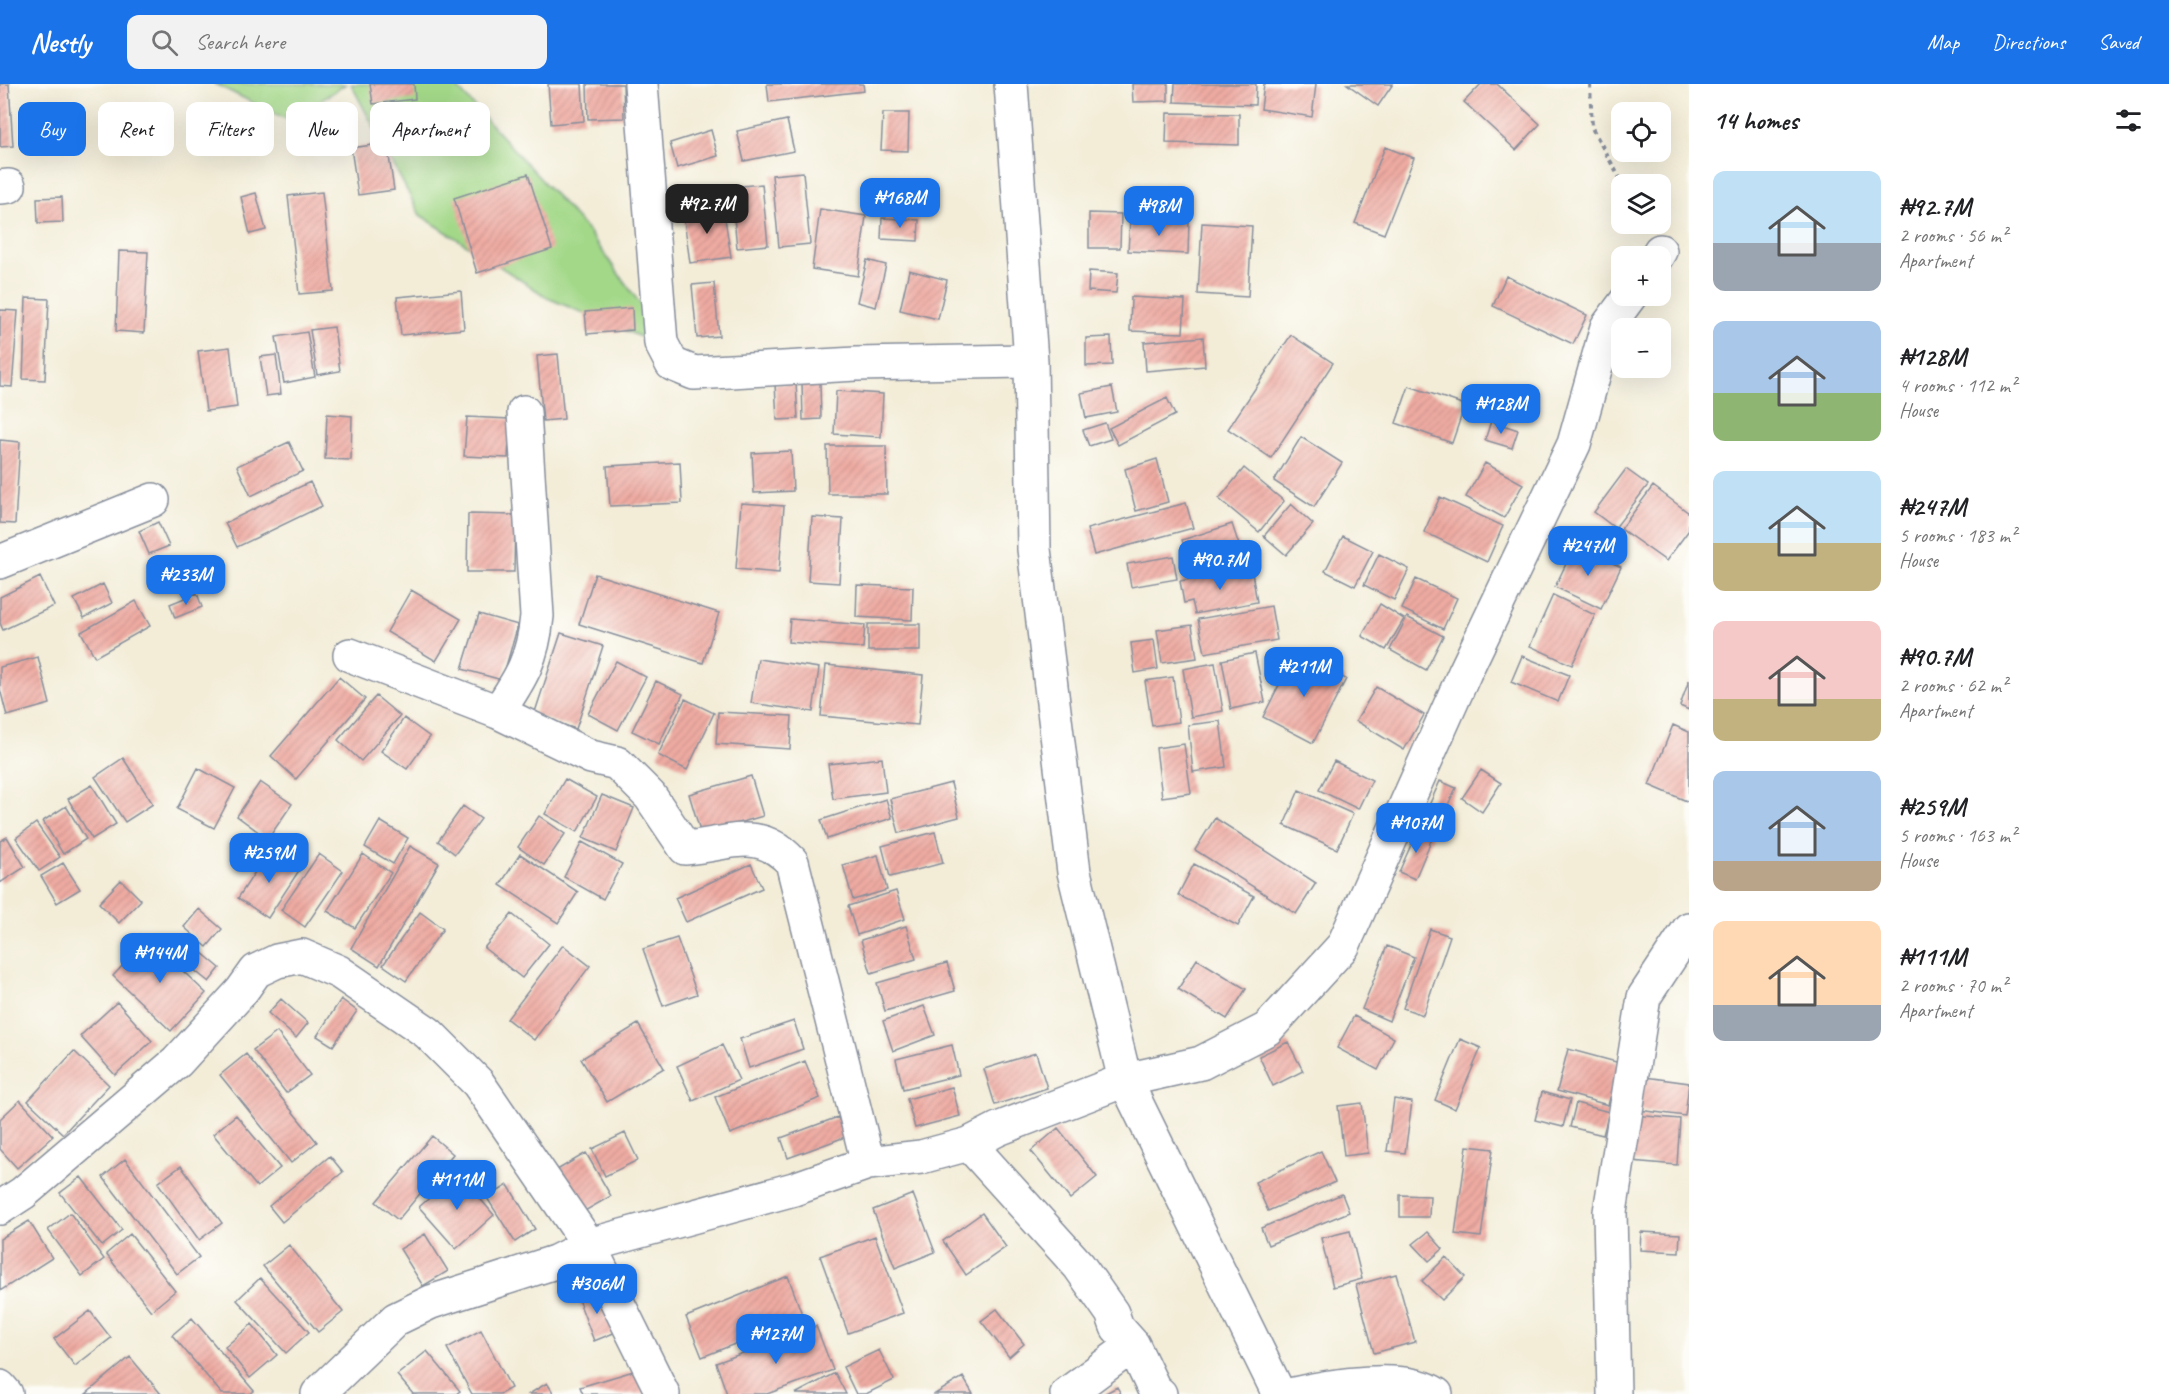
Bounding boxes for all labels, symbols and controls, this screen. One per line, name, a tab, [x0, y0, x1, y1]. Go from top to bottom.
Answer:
search box	[127, 15, 547, 69]
text: Nestly	[30, 25, 91, 60]
icon: search	[148, 26, 181, 59]
text: Search here	[196, 28, 285, 56]
text: Map	[1927, 29, 1959, 55]
text: Directions	[1992, 29, 2065, 55]
text: Saved	[2098, 29, 2139, 55]
chip: Buy	[18, 102, 86, 156]
chip: Rent	[98, 102, 174, 156]
chip: Filters	[186, 102, 274, 156]
chip: New	[286, 102, 358, 156]
chip: Apartment	[370, 102, 490, 156]
map controls	[1611, 102, 1671, 378]
button: locate	[1611, 102, 1671, 162]
text: 14 homes	[1713, 104, 1798, 137]
icon: filters	[2112, 104, 2145, 137]
button: layers	[1611, 174, 1671, 234]
pin: ₦168M	[858, 178, 942, 229]
pin: ₦92.7M	[658, 184, 756, 235]
text: ₦168M	[874, 185, 926, 210]
pin: ₦98M	[1123, 186, 1195, 237]
text: ₦92.7M	[1899, 190, 1971, 223]
text: ₦92.7M	[679, 191, 735, 216]
text: ₦98M	[1138, 193, 1180, 218]
icon: home	[1761, 195, 1833, 267]
text: 2 rooms · 56 m²	[1899, 223, 2007, 248]
button: +	[1611, 246, 1671, 306]
text: Apartment	[1899, 248, 1972, 273]
button: −	[1611, 318, 1671, 378]
text: ₦128M	[1899, 340, 1966, 373]
icon: home	[1761, 345, 1833, 417]
text: 4 rooms · 112 m²	[1899, 373, 2016, 398]
pin: ₦128M	[1459, 384, 1543, 435]
text: ₦128M	[1475, 391, 1527, 416]
text: House	[1899, 398, 1938, 423]
text: ₦247M	[1899, 490, 1966, 523]
icon: home	[1761, 495, 1833, 567]
text: 5 rooms · 183 m²	[1899, 523, 2016, 548]
pin: ₦247M	[1546, 526, 1630, 577]
text: ₦247M	[1562, 533, 1614, 558]
pin: ₦90.7M	[1171, 540, 1269, 591]
text: ₦90.7M	[1192, 547, 1248, 572]
text: House	[1899, 548, 1938, 573]
pin: ₦233M	[144, 555, 228, 606]
text: ₦233M	[160, 562, 212, 587]
text: ₦90.7M	[1899, 640, 1971, 673]
icon: home	[1761, 645, 1833, 717]
pin: ₦211M	[1262, 647, 1346, 698]
text: ₦211M	[1278, 654, 1330, 679]
text: 2 rooms · 62 m²	[1899, 673, 2007, 698]
text: Apartment	[1899, 698, 1972, 723]
text: ₦259M	[1899, 790, 1965, 823]
icon: home	[1761, 795, 1833, 867]
pin: ₦107M	[1374, 803, 1458, 854]
text: ₦107M	[1390, 810, 1442, 835]
text: 5 rooms · 163 m²	[1899, 823, 2016, 848]
pin: ₦259M	[227, 833, 311, 884]
text: ₦259M	[244, 840, 294, 865]
text: House	[1899, 848, 1938, 873]
pin: ₦144M	[118, 933, 202, 984]
text: ₦144M	[134, 940, 186, 965]
text: ₦111M	[1899, 940, 1966, 973]
icon: home	[1761, 945, 1833, 1017]
text: 2 rooms · 70 m²	[1899, 973, 2007, 998]
text: Apartment	[1899, 998, 1972, 1023]
pin: ₦111M	[415, 1160, 499, 1211]
text: ₦111M	[431, 1167, 483, 1192]
pin: ₦306M	[555, 1264, 639, 1315]
text: ₦306M	[571, 1271, 623, 1296]
pin: ₦127M	[734, 1314, 818, 1365]
text: ₦127M	[750, 1321, 802, 1346]

